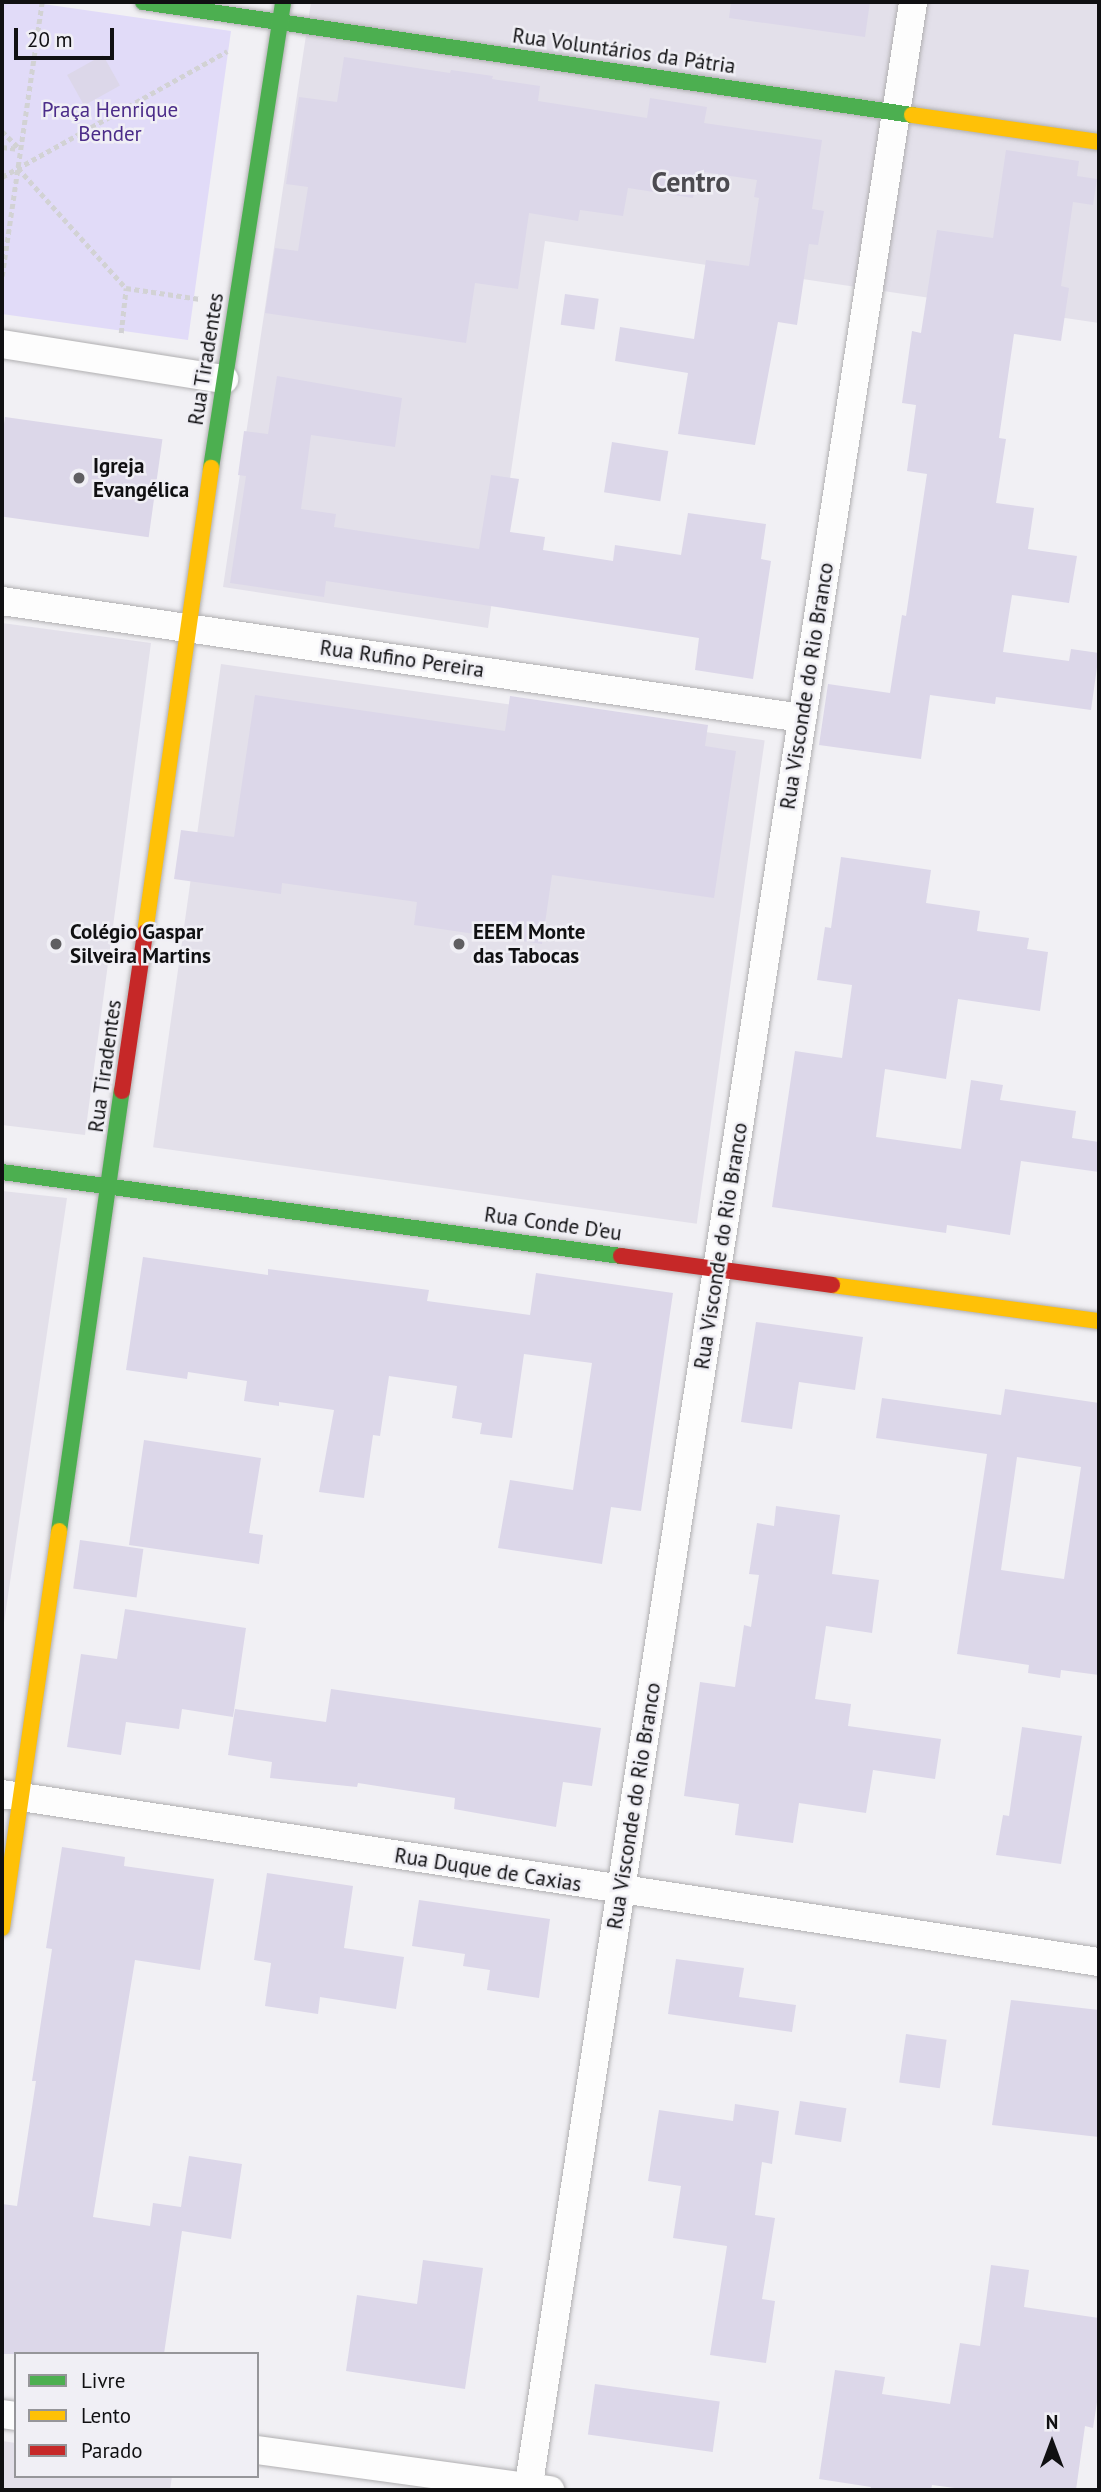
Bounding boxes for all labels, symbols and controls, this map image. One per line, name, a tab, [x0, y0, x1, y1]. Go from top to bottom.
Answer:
scale bar	[18, 14, 117, 58]
street label: Rua Voluntários da Pátria	[511, 23, 737, 79]
text: 20 m	[27, 26, 73, 53]
park label: Praça Henrique Bender	[42, 97, 178, 147]
district label: Centro	[652, 165, 730, 199]
street label: Rua Tiradentes	[183, 291, 229, 427]
place label: Igreja Evangélica	[93, 453, 189, 503]
marker: Igreja Evangélica	[71, 470, 87, 486]
street label: Rua Visconde do Rio Branco	[775, 561, 839, 811]
street label: Rua Rufino Pereira	[318, 635, 486, 683]
place label: Colégio Gaspar Silveira Martins	[70, 919, 211, 969]
place label: EEEM Monte das Tabocas	[473, 919, 585, 969]
marker: Colégio Gaspar Silveira Martins	[48, 936, 64, 952]
marker: EEEM Monte das Tabocas	[451, 936, 467, 952]
street label: Rua Tiradentes	[83, 998, 127, 1134]
street label: Rua Visconde do Rio Branco	[689, 1121, 753, 1371]
street label: Rua Conde D'eu	[483, 1202, 623, 1246]
street label: Rua Visconde do Rio Branco	[602, 1681, 666, 1931]
street label: Rua Duque de Caxias	[393, 1843, 583, 1897]
legend	[14, 2352, 259, 2478]
text: Livre	[81, 2367, 125, 2394]
text: Lento	[81, 2402, 131, 2429]
north arrow	[1017, 2408, 1087, 2478]
text: N	[1046, 2410, 1058, 2434]
text: Parado	[81, 2437, 143, 2464]

